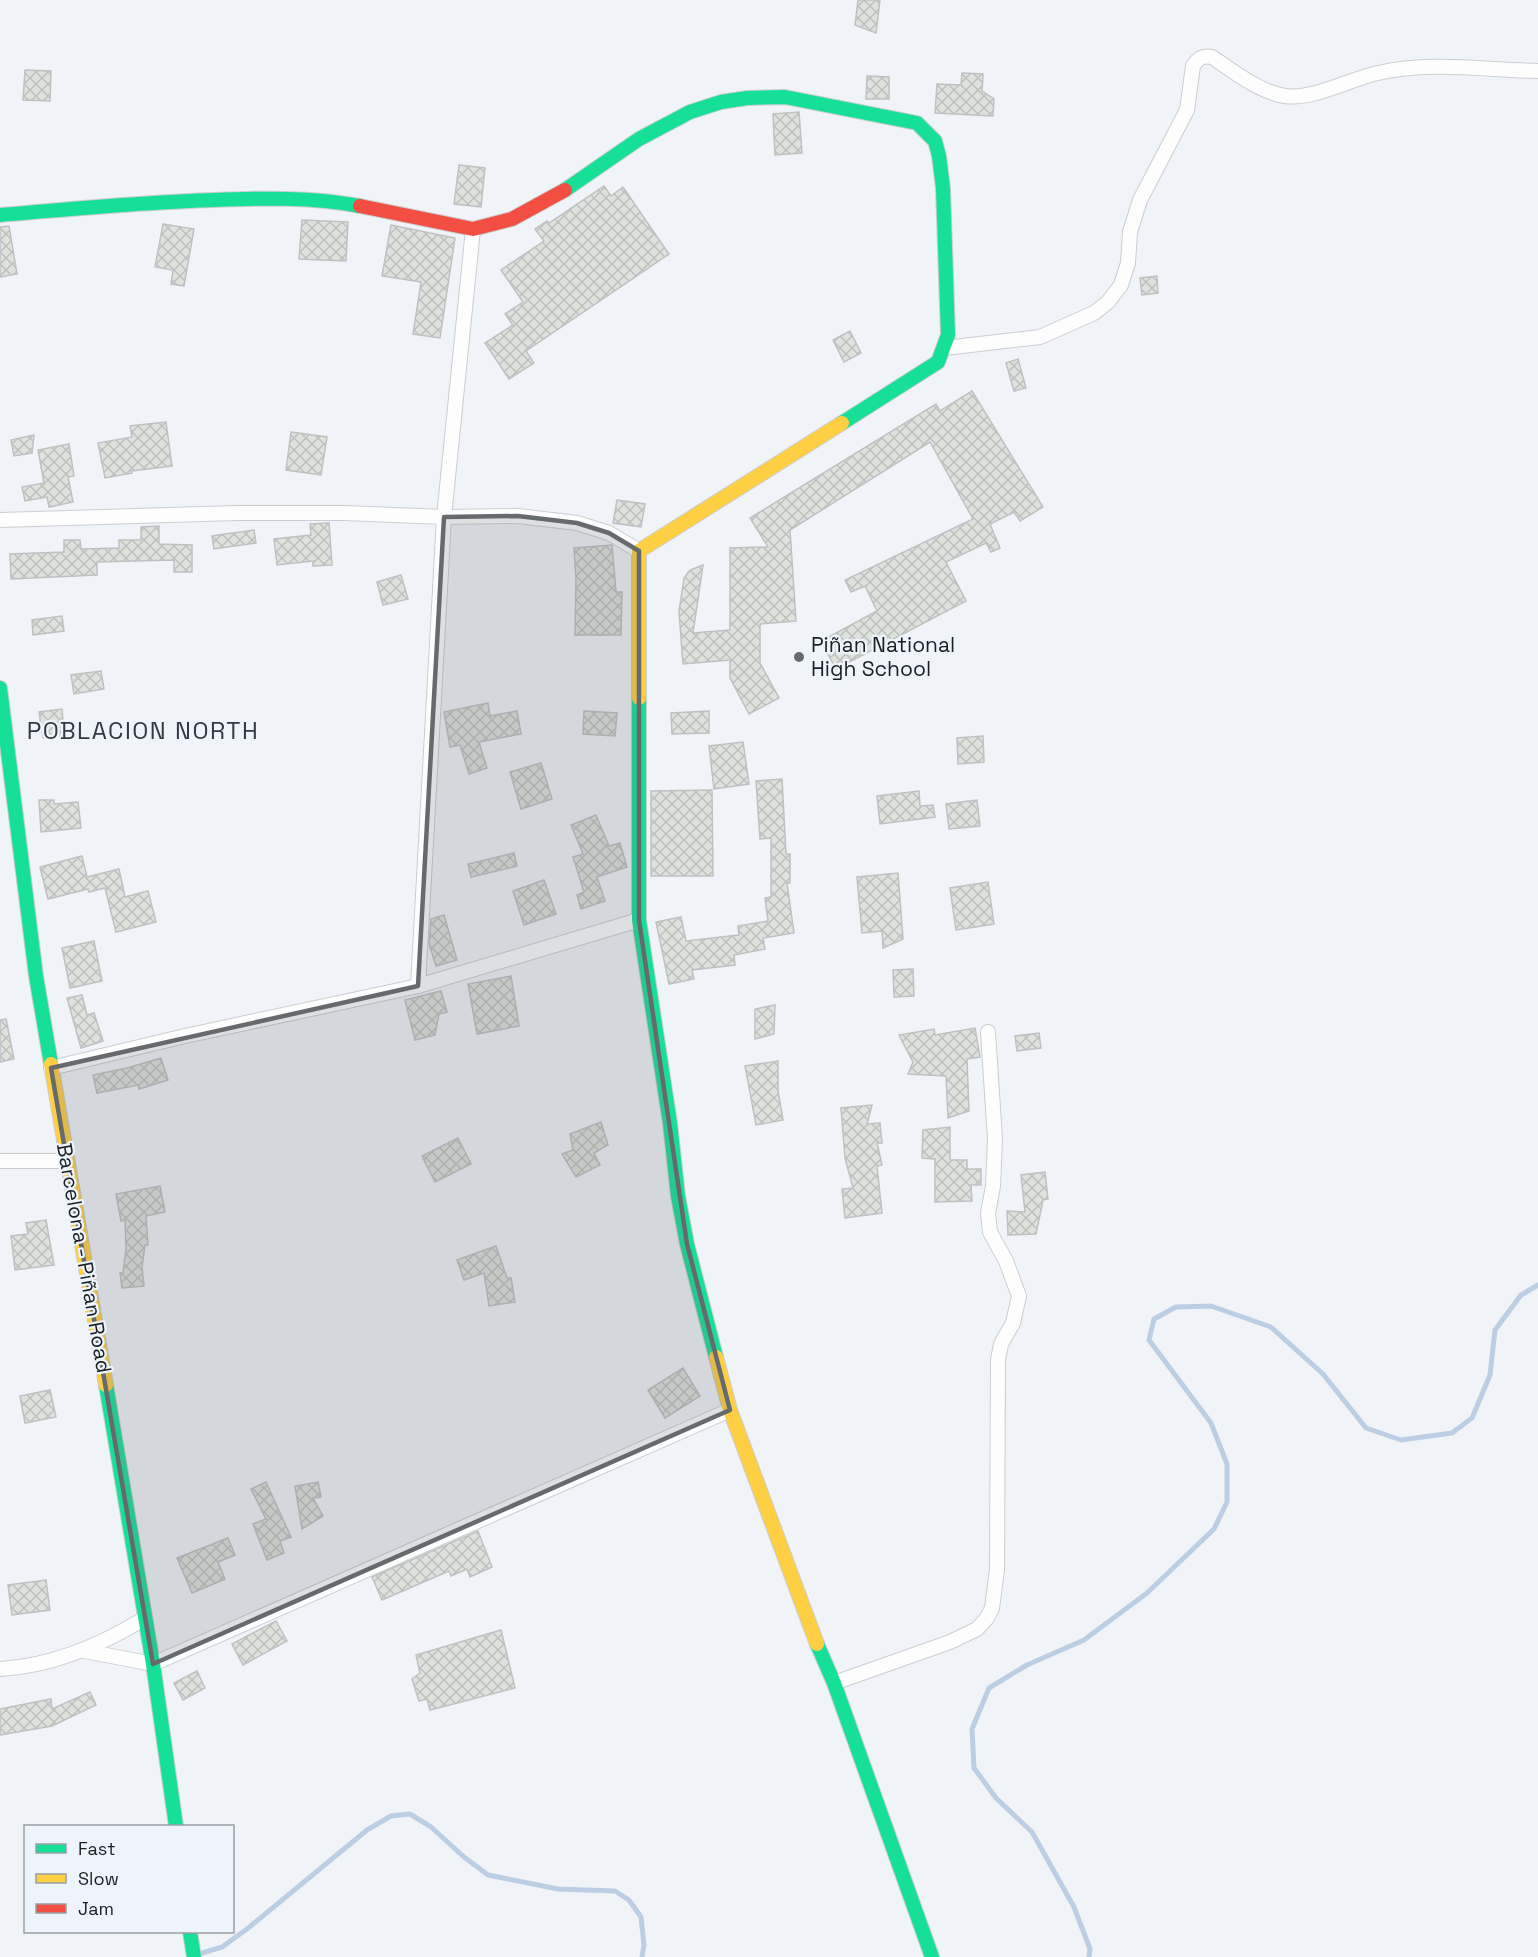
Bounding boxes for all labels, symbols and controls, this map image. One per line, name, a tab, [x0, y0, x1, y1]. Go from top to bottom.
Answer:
place label: Piñan National High School	[811, 631, 955, 682]
marker: Piñan National High School	[792, 650, 806, 664]
district label: POBLACION NORTH	[27, 715, 259, 746]
street label: Barcelona - Piñan Road	[51, 1141, 118, 1375]
legend	[24, 1825, 234, 1933]
text: Fast	[78, 1837, 115, 1860]
text: Slow	[78, 1867, 119, 1890]
text: Jam	[78, 1897, 114, 1920]

